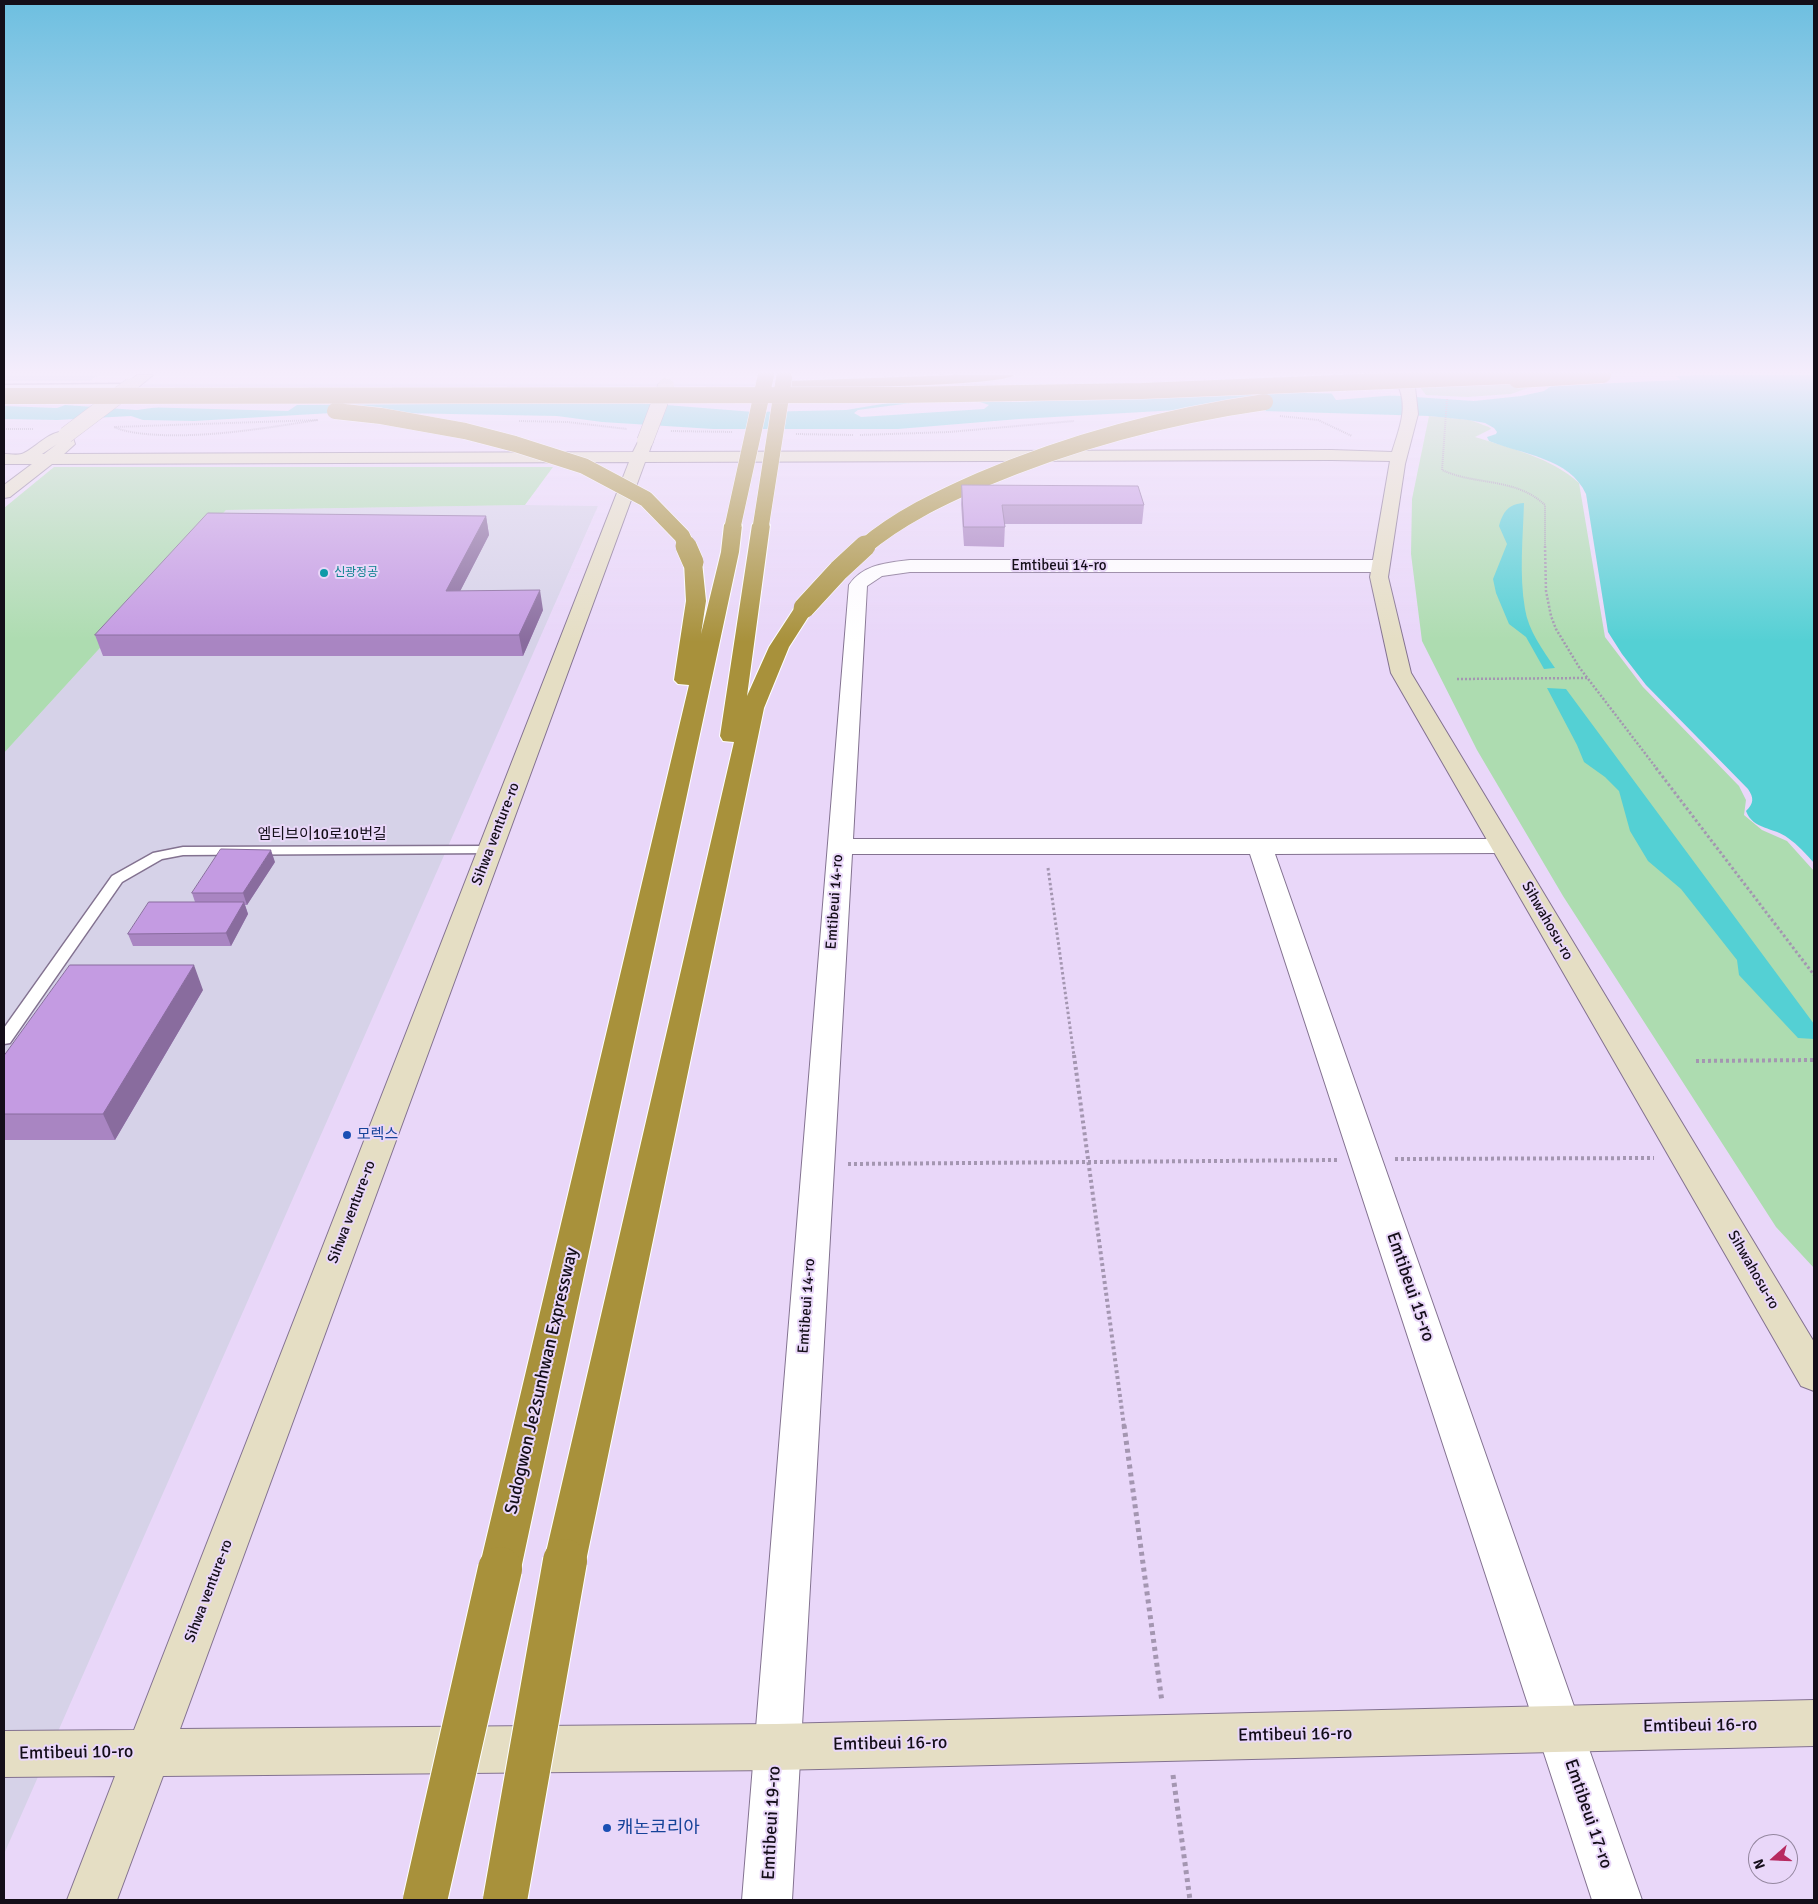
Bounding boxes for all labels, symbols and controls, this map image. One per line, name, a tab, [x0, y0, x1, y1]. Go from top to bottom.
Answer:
street label: Emtibeui 14-ro	[1011, 557, 1107, 575]
place label: 신광정공	[334, 566, 378, 580]
marker: 신광정공	[318, 567, 330, 579]
street label: Sihwa venture-ro	[468, 780, 524, 888]
street label: 엠티브이10로10번길	[258, 826, 386, 844]
street label: Emtibeui 14-ro	[823, 854, 847, 950]
street label: Sihwahosu-ro	[1517, 879, 1577, 963]
place label: 모렉스	[357, 1126, 398, 1144]
marker: 모렉스	[341, 1129, 353, 1141]
street label: Sihwa venture-ro	[324, 1158, 380, 1266]
street label: Sihwahosu-ro	[1723, 1228, 1783, 1312]
street label: Emtibeui 15-ro	[1381, 1229, 1439, 1345]
street label: Sudogwon Je2sunhwan Expressway	[501, 1246, 583, 1516]
street label: Emtibeui 14-ro	[795, 1258, 819, 1354]
street label: Sihwa venture-ro	[181, 1537, 237, 1645]
street label: Emtibeui 16-ro	[1643, 1714, 1757, 1738]
street label: Emtibeui 16-ro	[1238, 1723, 1352, 1747]
street label: Emtibeui 16-ro	[833, 1732, 947, 1756]
street label: Emtibeui 10-ro	[19, 1741, 133, 1765]
street label: Emtibeui 17-ro	[1559, 1756, 1617, 1872]
street label: Emtibeui 19-ro	[758, 1765, 786, 1881]
place label: 캐논코리아	[617, 1817, 700, 1839]
marker: 캐논코리아	[601, 1822, 613, 1834]
north arrow	[1748, 1834, 1798, 1884]
text: N	[1750, 1856, 1769, 1871]

